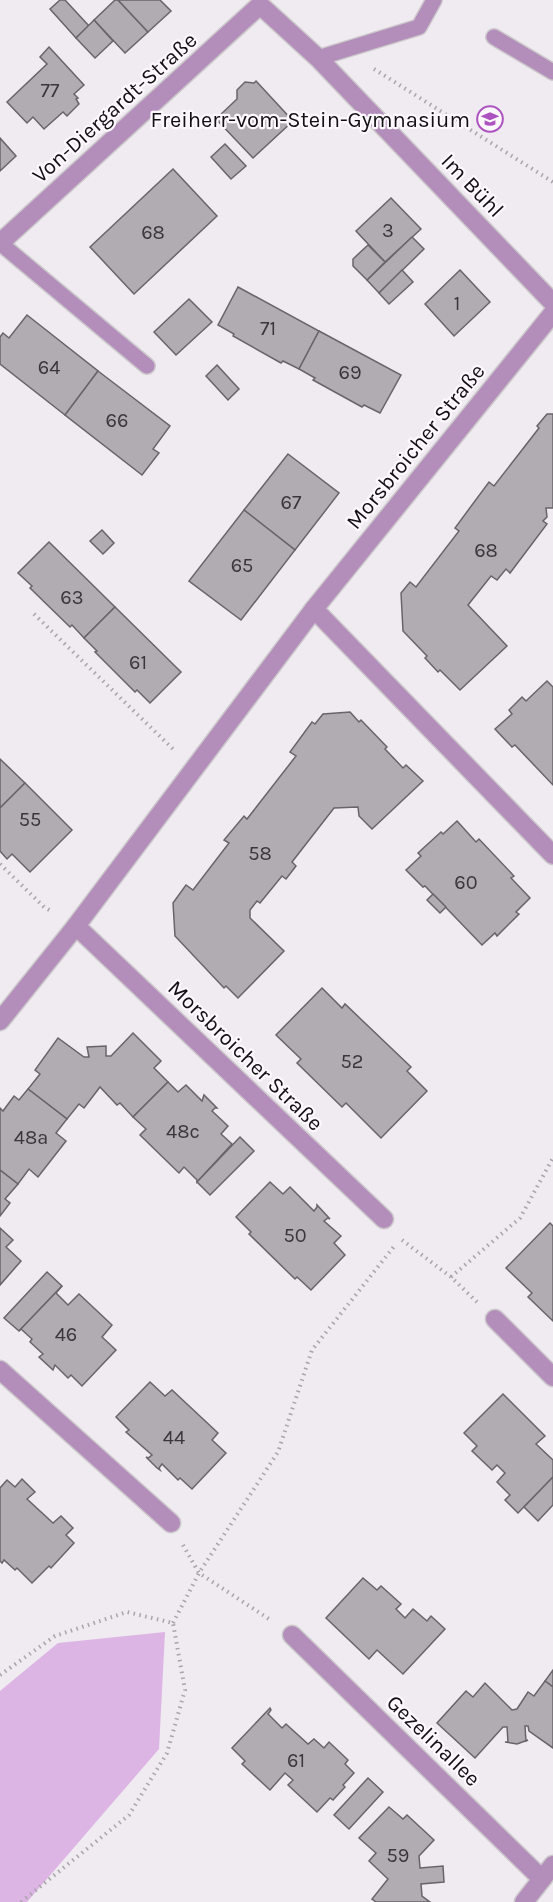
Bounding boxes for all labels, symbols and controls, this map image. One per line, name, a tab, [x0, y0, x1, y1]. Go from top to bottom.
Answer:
street label: Von-Diergardt-Straße	[27, 27, 202, 188]
house number: 77	[41, 79, 60, 102]
school or university icon: Freiherr-vom-Stein-Gymnasium	[475, 104, 505, 134]
place label: Freiherr-vom-Stein-Gymnasium	[150, 107, 470, 133]
street label: Im Bühl	[436, 148, 509, 223]
house number: 3	[382, 219, 394, 242]
house number: 68	[141, 221, 165, 244]
house number: 1	[454, 292, 460, 315]
house number: 71	[260, 317, 276, 340]
house number: 64	[38, 356, 60, 379]
street label: Morsbroicher Straße	[341, 359, 490, 535]
house number: 69	[338, 361, 362, 384]
house number: 66	[106, 409, 128, 432]
house number: 67	[281, 491, 302, 514]
house number: 68	[474, 539, 498, 562]
house number: 65	[231, 554, 253, 577]
house number: 63	[60, 586, 84, 609]
house number: 61	[129, 651, 147, 674]
house number: 55	[19, 808, 41, 831]
house number: 58	[248, 842, 272, 865]
house number: 60	[454, 871, 478, 894]
street label: Morsbroicher Straße	[162, 975, 328, 1136]
house number: 52	[341, 1050, 363, 1073]
house number: 48c	[166, 1120, 200, 1143]
house number: 48a	[14, 1126, 48, 1149]
house number: 50	[283, 1224, 307, 1247]
house number: 46	[55, 1323, 77, 1346]
house number: 44	[163, 1426, 185, 1449]
street label: Gezelinallee	[381, 1690, 486, 1792]
house number: 61	[287, 1749, 305, 1772]
house number: 59	[387, 1844, 409, 1867]

